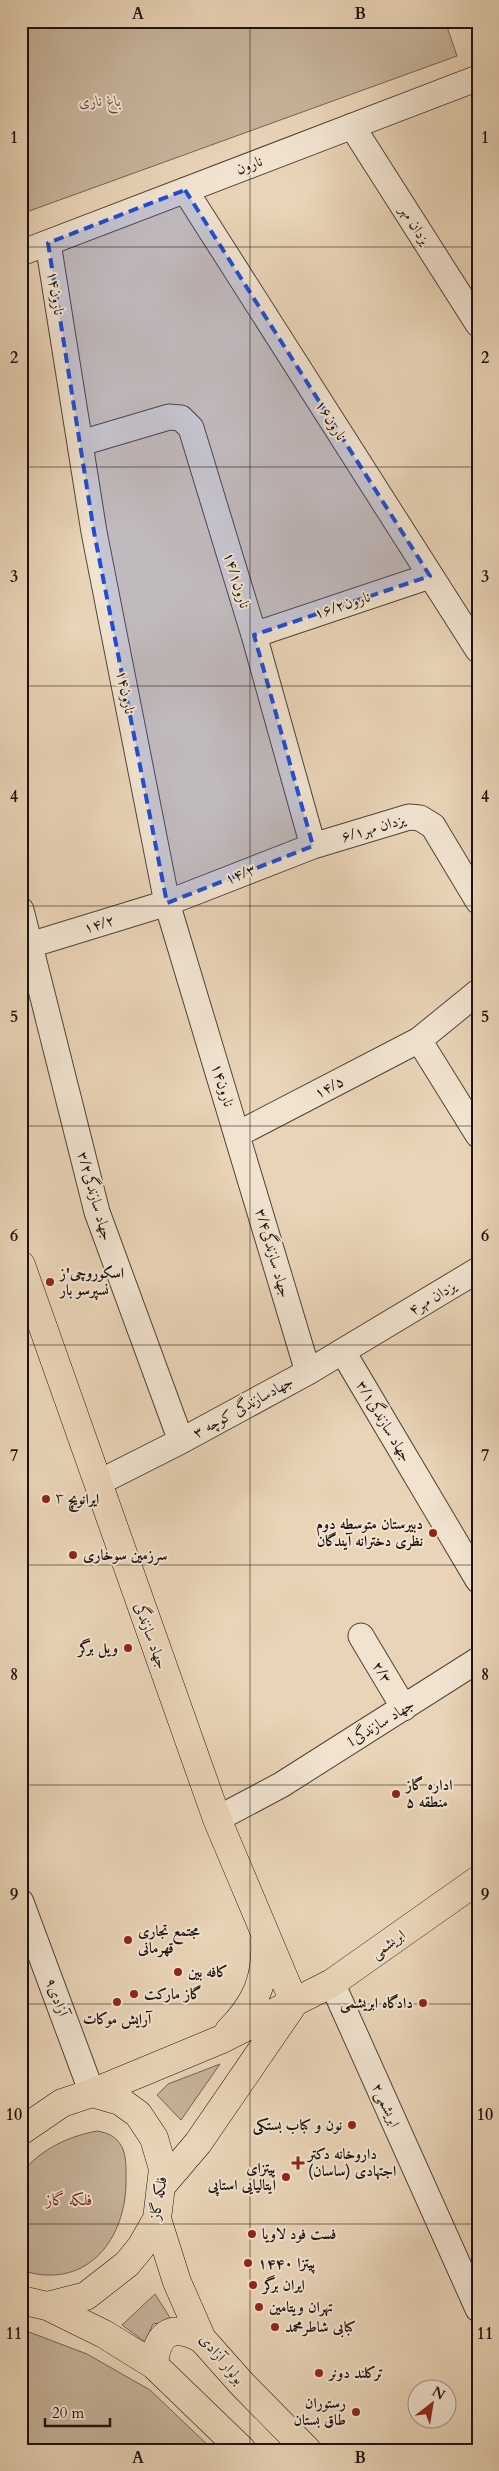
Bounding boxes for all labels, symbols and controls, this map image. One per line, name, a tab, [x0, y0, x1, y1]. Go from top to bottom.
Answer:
text: A	[132, 3, 144, 25]
text: B	[354, 3, 366, 25]
park label: باغ ناری	[79, 91, 121, 114]
text: 1	[10, 127, 18, 149]
text: 1	[481, 127, 489, 149]
street label: نارون	[233, 151, 265, 179]
street label: یزدان مهر	[394, 200, 436, 250]
street label: نارون۱۴	[43, 269, 69, 317]
text: 2	[10, 347, 18, 369]
text: 2	[481, 347, 489, 369]
street label: نارون۱۶	[311, 396, 351, 444]
street label: ۱۴/۱نارون	[219, 549, 255, 611]
text: 3	[10, 566, 18, 588]
text: 3	[481, 566, 489, 588]
street label: ۱۶/۲نارون	[311, 586, 373, 623]
street label: نارون۱۴	[112, 668, 140, 716]
text: 4	[10, 786, 18, 808]
text: 4	[481, 786, 489, 808]
street label: ۶/۱یزدان مهر	[339, 809, 408, 847]
street label: ۱۴/۳	[222, 859, 258, 889]
street label: ۱۴/۲	[81, 910, 117, 938]
text: 5	[10, 1006, 18, 1028]
text: 5	[481, 1006, 489, 1028]
street label: نارون۱۴	[207, 1061, 239, 1109]
street label: ۱۴/۵	[311, 1071, 347, 1103]
street label: ۳/۲جهاد سازندگی	[73, 1149, 119, 1243]
street label: ۳/۴جهاد سازندگی	[251, 1206, 297, 1300]
text: 6	[10, 1225, 18, 1247]
text: 6	[481, 1225, 489, 1247]
place label: اسکوروچی'ز نسپرسو بار	[58, 1263, 124, 1301]
street label: یزدان مهر۴	[405, 1275, 460, 1320]
marker: اسکوروچی'ز نسپرسو بار	[44, 1276, 56, 1288]
street label: جهادسازندگی کوچه ۳	[188, 1369, 297, 1444]
street label: ۳/۱جهاد سازندگی	[352, 1375, 418, 1465]
text: 7	[10, 1445, 18, 1467]
text: 7	[481, 1445, 489, 1467]
place label: ایرانویچ ٣	[55, 1489, 99, 1512]
marker: ایرانویچ ٣	[40, 1493, 52, 1505]
place label: دبیرستان متوسطه دوم نظری دخترانه آیندگان	[316, 1514, 423, 1551]
marker: دبیرستان متوسطه دوم نظری دخترانه آیندگان	[427, 1527, 439, 1539]
place label: سرزمین سوخاری	[83, 1545, 167, 1566]
marker: سرزمین سوخاری	[67, 1549, 79, 1561]
street label: جهاد سازندگی	[130, 1599, 174, 1672]
place label: ویل برگر	[76, 1638, 118, 1659]
marker: ویل برگر	[122, 1642, 134, 1654]
street label: ۲/۳	[368, 1657, 396, 1687]
text: 8	[10, 1664, 18, 1686]
text: 8	[481, 1664, 489, 1686]
street label: 1جهاد سازندگی	[341, 1692, 418, 1752]
place label: اداره گاز منطقه ۵	[404, 1775, 452, 1812]
marker: اداره گاز منطقه ۵	[390, 1788, 402, 1800]
text: 9	[10, 1884, 18, 1906]
text: 9	[481, 1884, 489, 1906]
place label: مجتمع تجاری قهرمانی	[137, 1921, 201, 1958]
street label: ابریشمی	[367, 1925, 410, 1964]
marker: مجتمع تجاری قهرمانی	[122, 1934, 134, 1946]
place label: کافه بین	[188, 1962, 228, 1982]
marker: کافه بین	[172, 1966, 184, 1978]
street label: آزادی۹	[41, 1975, 74, 2021]
place label: گاز مارکت	[144, 1984, 202, 2004]
marker: گاز مارکت	[128, 1988, 140, 2000]
place label: دادگاه ابریشمی	[340, 1993, 413, 2013]
marker: آرایش موکات	[111, 1996, 123, 2008]
marker: دادگاه ابریشمی	[417, 1997, 429, 2009]
place label: آرایش موکات	[83, 2009, 153, 2029]
street label: ابریشمی۲	[366, 2080, 405, 2131]
text: 10	[6, 2104, 22, 2126]
text: 10	[477, 2104, 493, 2126]
place label: نون و کباب بستکی	[253, 2115, 342, 2135]
marker: نون و کباب بستکی	[346, 2119, 358, 2131]
place label: داروخانه دکتر اجتهادی (ساسان)	[306, 2144, 396, 2181]
marker: داروخانه دکتر اجتهادی (ساسان)	[292, 2157, 304, 2169]
place label: پیتزای ایتالیایی استاپی	[207, 2158, 276, 2197]
marker: پیتزای ایتالیایی استاپی	[280, 2171, 292, 2183]
street label: فلکه گاز	[144, 2175, 172, 2223]
district label: فلکه گاز	[44, 2189, 92, 2211]
place label: فست فود لاویا	[262, 2224, 336, 2244]
marker: فست فود لاویا	[246, 2228, 258, 2240]
place label: پیتزا ۱۴۴۰	[258, 2253, 316, 2274]
marker: پیتزا ۱۴۴۰	[242, 2257, 254, 2269]
place label: ایران برگر	[261, 2275, 305, 2295]
marker: ایران برگر	[247, 2279, 259, 2291]
place label: تهران ویتامین	[269, 2297, 333, 2317]
marker: تهران ویتامین	[253, 2301, 265, 2313]
place label: کبابی شاطرمحمد	[285, 2317, 356, 2338]
marker: کبابی شاطرمحمد	[269, 2321, 281, 2333]
text: 11	[6, 2323, 22, 2345]
text: 11	[477, 2323, 493, 2345]
street label: بولوار آزادی	[195, 2330, 249, 2388]
place label: ترکلند دونر	[327, 2363, 383, 2383]
marker: ترکلند دونر	[313, 2367, 325, 2379]
north arrow	[406, 2378, 456, 2428]
text: N	[428, 2382, 449, 2405]
place label: رستوران طاق بستان	[293, 2393, 346, 2430]
scale bar	[45, 2396, 110, 2428]
text: 20 m	[52, 2403, 84, 2423]
marker: رستوران طاق بستان	[350, 2406, 362, 2418]
text: A	[132, 2447, 144, 2469]
text: B	[354, 2447, 366, 2469]

